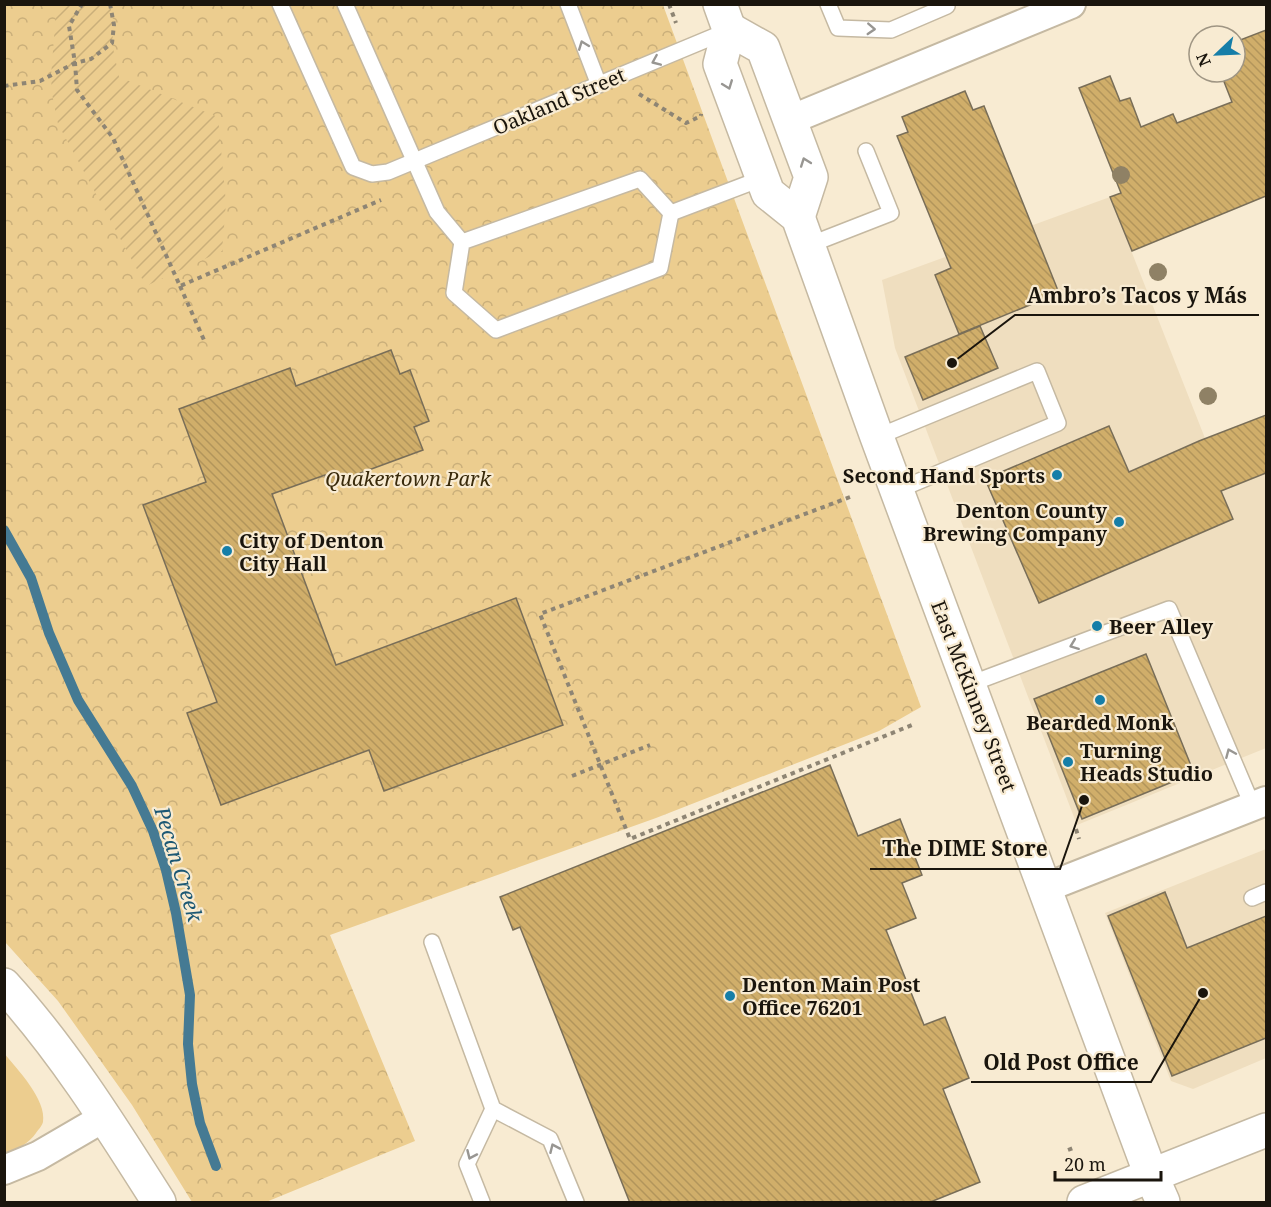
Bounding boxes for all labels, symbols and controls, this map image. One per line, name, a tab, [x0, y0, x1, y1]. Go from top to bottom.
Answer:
one-way arrow	[867, 23, 876, 36]
north arrow	[1187, 24, 1247, 84]
one-way arrow	[578, 40, 591, 51]
text: N	[1190, 49, 1216, 70]
one-way arrow	[652, 54, 663, 66]
street label: Oakland Street	[489, 61, 629, 141]
one-way arrow	[721, 80, 734, 90]
one-way arrow	[800, 157, 812, 168]
callout: Ambro’s Tacos y Más	[1015, 276, 1259, 315]
text: Ambro’s Tacos y Más	[1027, 281, 1247, 309]
place label: Second Hand Sports	[843, 462, 1045, 489]
park label: Quakertown Park	[325, 465, 491, 492]
marker: Second Hand Sports	[1050, 468, 1064, 482]
place label: Denton County Brewing Company	[923, 497, 1107, 547]
marker: Denton County Brewing Company	[1112, 515, 1126, 529]
place label: City of Denton City Hall	[239, 527, 384, 577]
marker: City of Denton City Hall	[220, 544, 234, 558]
street label: East McKinney Street	[925, 597, 1023, 795]
place label: Beer Alley	[1109, 613, 1214, 640]
marker: Beer Alley	[1090, 619, 1104, 633]
one-way arrow	[1070, 637, 1080, 650]
marker: Bearded Monk	[1093, 693, 1107, 707]
place label: Bearded Monk	[1026, 709, 1174, 736]
place label: Turning Heads Studio	[1080, 737, 1213, 787]
one-way arrow	[1225, 748, 1237, 759]
marker: Turning Heads Studio	[1061, 755, 1075, 769]
water label: Pecan Creek	[148, 802, 210, 926]
callout: The DIME Store	[870, 830, 1060, 869]
text: The DIME Store	[882, 834, 1048, 862]
place label: Denton Main Post Office 76201	[742, 971, 920, 1021]
marker: Denton Main Post Office 76201	[723, 989, 737, 1003]
callout: Old Post Office	[971, 1043, 1151, 1082]
text: Old Post Office	[983, 1048, 1139, 1076]
one-way arrow	[549, 1144, 561, 1155]
scale bar	[1055, 1144, 1162, 1182]
one-way arrow	[467, 1148, 479, 1159]
text: 20 m	[1064, 1152, 1106, 1176]

